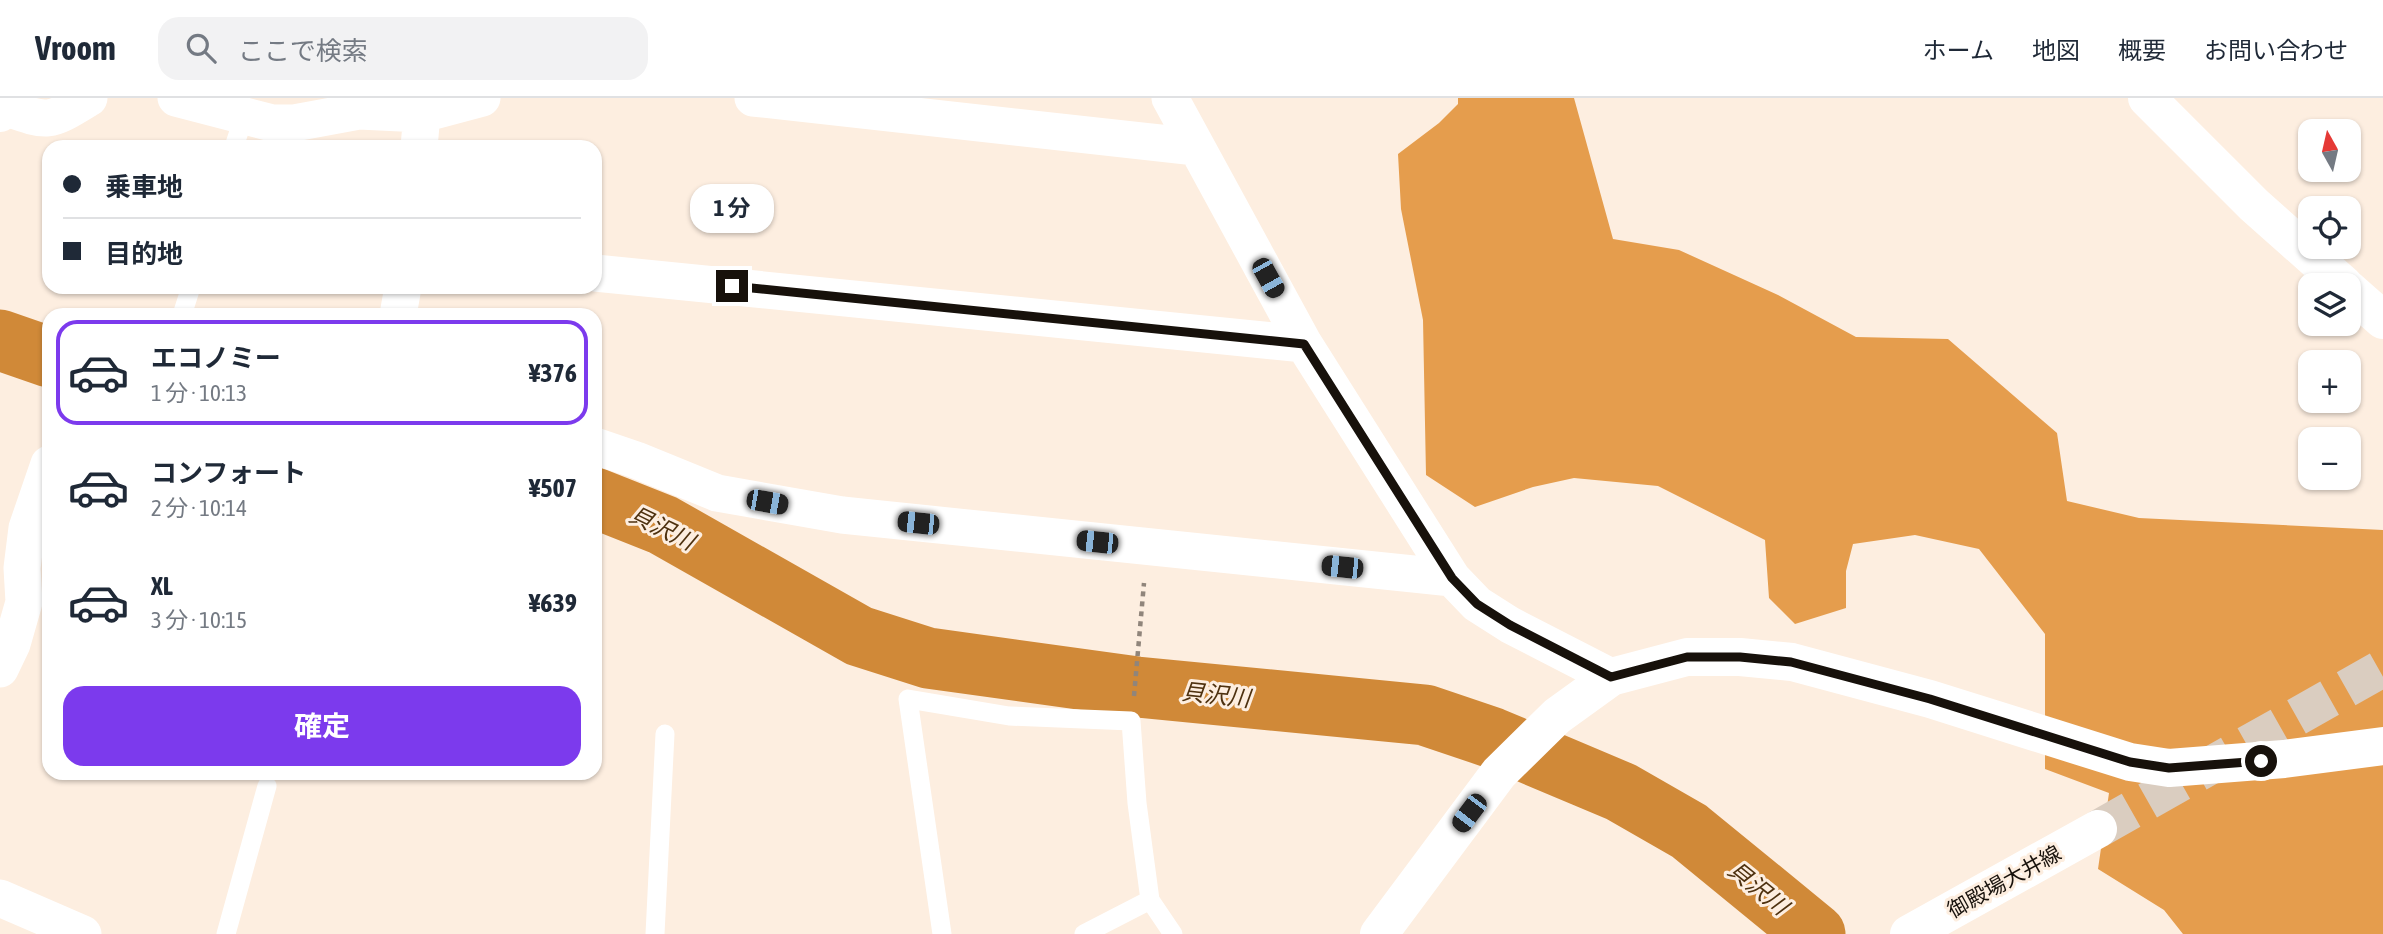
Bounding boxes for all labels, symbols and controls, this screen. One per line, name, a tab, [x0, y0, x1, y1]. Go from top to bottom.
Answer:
search box	[158, 17, 648, 80]
text: Vroom	[35, 29, 116, 67]
icon: search	[182, 29, 220, 67]
text: ここで検索	[238, 36, 368, 66]
text: ホーム	[1923, 37, 1994, 64]
text: 地図	[2032, 37, 2080, 64]
text: 概要	[2118, 37, 2166, 64]
text: お問い合わせ	[2204, 37, 2348, 64]
north arrow	[2298, 119, 2361, 182]
map controls	[2298, 119, 2361, 490]
text: 乗車地	[105, 172, 183, 202]
callout: 1 分	[690, 184, 774, 234]
text: 1 分	[714, 195, 750, 221]
button: locate	[2298, 196, 2361, 259]
text: 目的地	[105, 239, 183, 269]
car	[1249, 255, 1288, 301]
route end	[716, 270, 748, 302]
button: layers	[2298, 273, 2361, 336]
icon: car	[67, 341, 130, 404]
text: エコノミー	[151, 343, 281, 373]
button: +	[2298, 350, 2361, 413]
text: ¥376	[529, 358, 577, 388]
text: 1 分 · 10:13	[151, 380, 247, 406]
button: −	[2298, 427, 2361, 490]
icon: car	[67, 456, 130, 519]
text: コンフォート	[151, 458, 306, 488]
text: ¥507	[529, 473, 577, 503]
car	[745, 488, 790, 516]
text: 2 分 · 10:14	[151, 495, 247, 521]
water label: 貝沢川	[625, 501, 701, 556]
car	[897, 510, 940, 536]
car	[1076, 529, 1119, 555]
car	[1321, 554, 1364, 580]
icon: car	[67, 571, 130, 634]
text: XL	[151, 571, 173, 601]
text: ¥639	[529, 588, 577, 618]
text: 3 分 · 10:15	[151, 607, 247, 633]
water label: 貝沢川	[1180, 678, 1255, 712]
button: 確定	[63, 686, 581, 766]
route start	[2245, 745, 2277, 777]
car	[1448, 790, 1491, 836]
street label: 御殿場大井線	[1943, 840, 2065, 922]
water label: 貝沢川	[1723, 856, 1795, 922]

